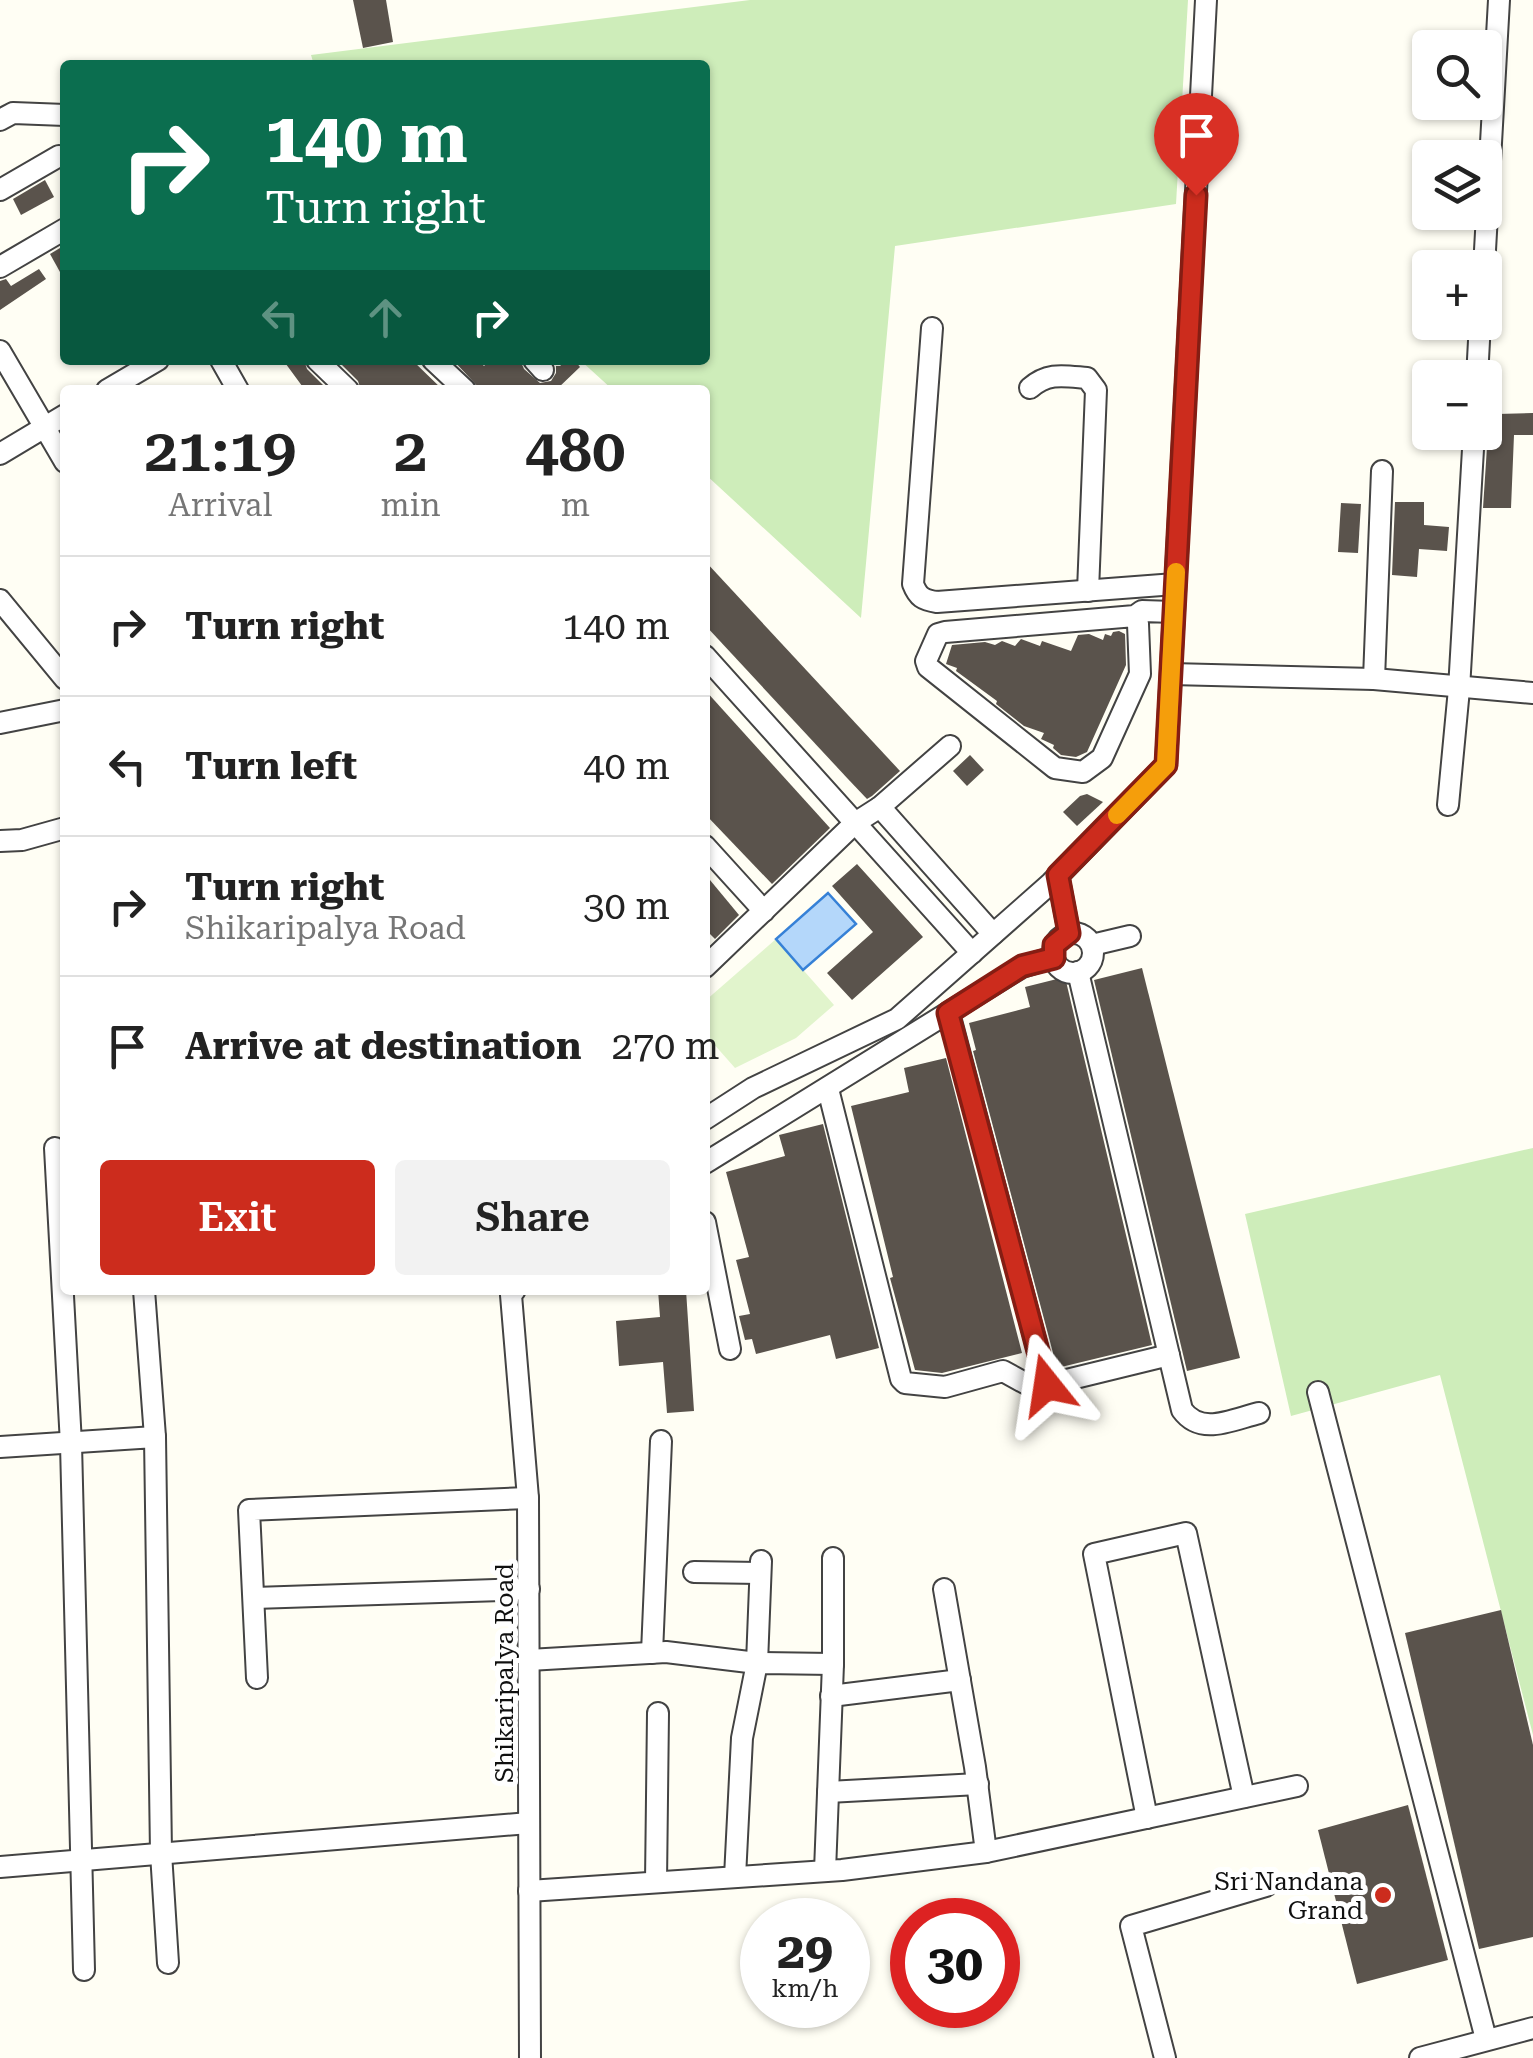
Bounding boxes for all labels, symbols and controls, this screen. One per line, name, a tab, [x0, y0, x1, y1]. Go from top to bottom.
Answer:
map controls	[1412, 30, 1502, 450]
button: search	[1412, 30, 1502, 120]
pin	[1154, 93, 1239, 196]
text: 140 m	[265, 97, 468, 179]
icon: right	[100, 100, 230, 230]
icon: arrive	[1169, 108, 1224, 163]
button: layers	[1412, 140, 1502, 230]
text: Turn right	[265, 181, 486, 234]
button: +	[1412, 250, 1502, 340]
icon: left	[253, 290, 308, 345]
icon: ahead	[358, 290, 413, 345]
icon: right	[463, 290, 518, 345]
button: −	[1412, 360, 1502, 450]
text: 21:19	[144, 415, 296, 486]
text: 2	[394, 415, 427, 486]
text: 480	[525, 415, 626, 486]
text: Arrival	[168, 486, 272, 524]
text: min	[381, 486, 441, 524]
text: m	[561, 486, 590, 524]
icon: right	[100, 599, 155, 654]
text: Turn right	[185, 604, 384, 648]
text: 140 m	[562, 604, 670, 648]
icon: left	[100, 739, 155, 794]
text: Turn left	[185, 744, 357, 788]
text: 40 m	[583, 744, 670, 788]
text: Turn right	[185, 865, 384, 909]
icon: right	[100, 879, 155, 934]
text: 30 m	[583, 884, 670, 928]
text: Shikaripalya Road	[185, 909, 466, 947]
icon: arrive	[100, 1019, 155, 1074]
text: Arrive at destination	[185, 1024, 581, 1068]
text: 270 m	[611, 1024, 720, 1068]
button: Exit	[100, 1160, 375, 1275]
button: Share	[395, 1160, 670, 1275]
position arrow	[995, 1333, 1099, 1437]
street label: Shikaripalya Road	[490, 1563, 519, 1783]
place label: Sri Nandana Grand	[1214, 1867, 1363, 1925]
marker: Sri Nandana Grand	[1372, 1884, 1394, 1906]
speed limit sign: 30	[890, 1898, 1020, 2028]
text: 29	[777, 1922, 833, 1980]
text: km/h	[772, 1974, 838, 2003]

